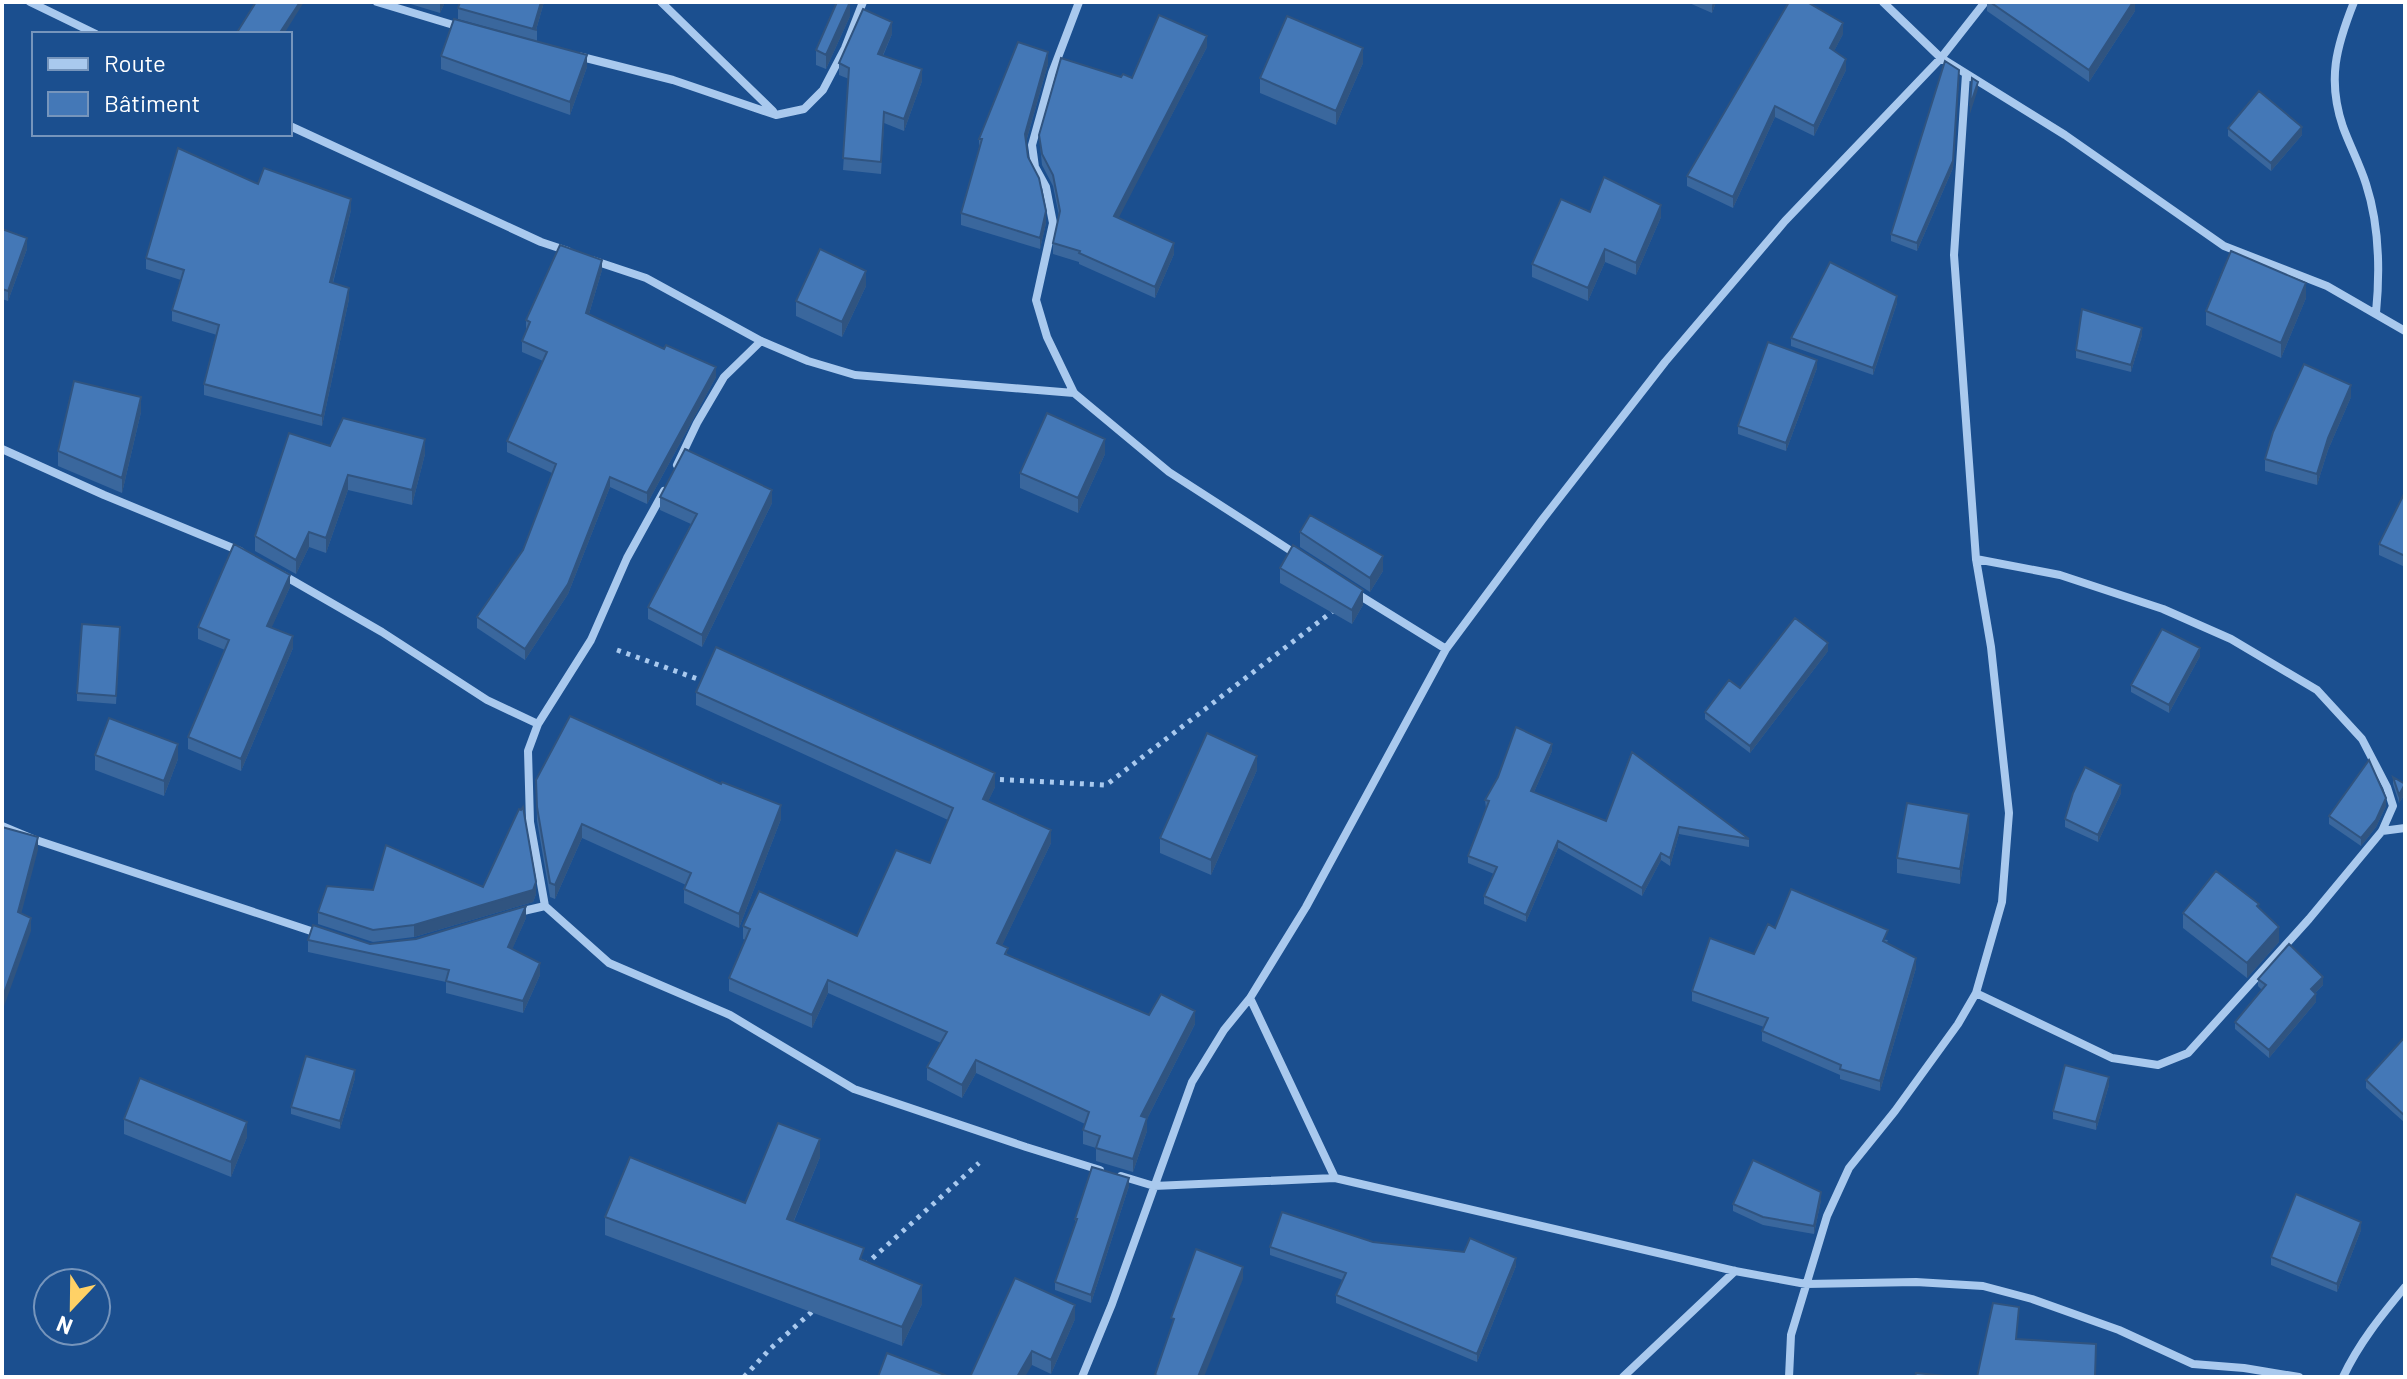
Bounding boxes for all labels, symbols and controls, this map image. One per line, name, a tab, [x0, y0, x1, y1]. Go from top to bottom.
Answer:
legend	[32, 32, 292, 136]
text: Route	[104, 48, 166, 77]
text: Bâtiment	[104, 88, 200, 117]
north arrow	[32, 1267, 112, 1347]
text: N	[52, 1312, 76, 1341]

